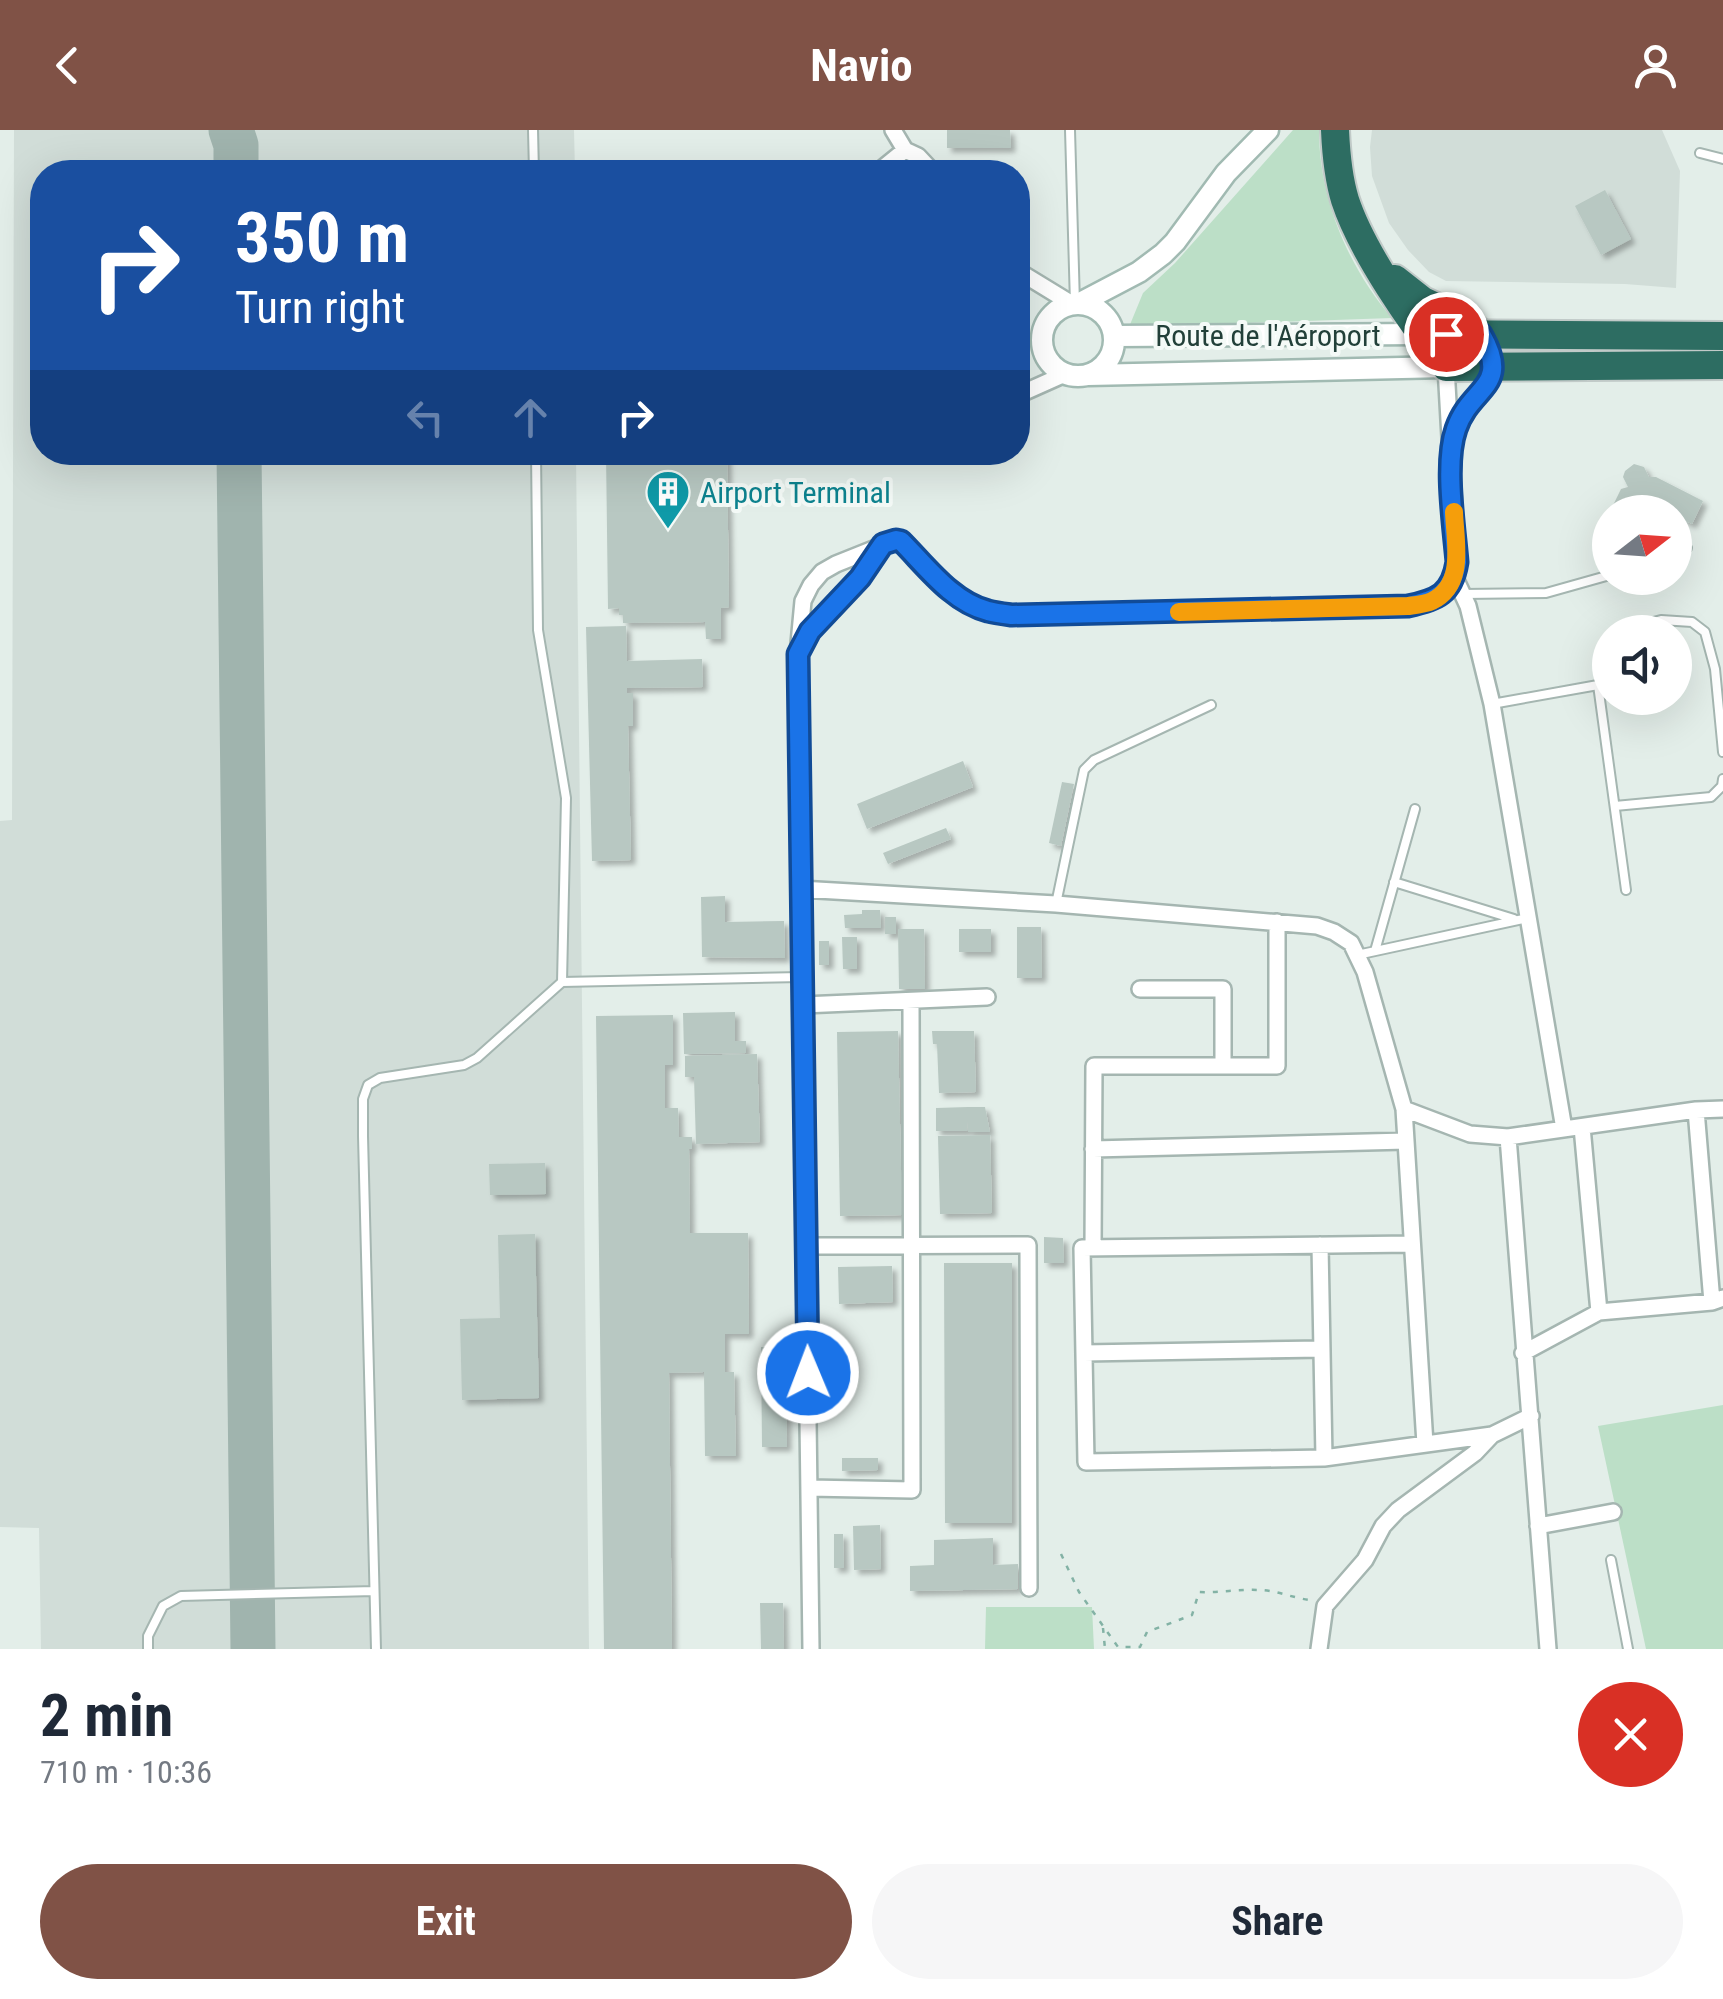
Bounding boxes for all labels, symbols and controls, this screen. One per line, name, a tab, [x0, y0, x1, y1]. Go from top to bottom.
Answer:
icon: back	[40, 38, 95, 93]
icon: person	[1628, 38, 1683, 93]
text: Navio	[810, 39, 913, 92]
text: 350 m	[235, 197, 409, 279]
icon: right	[70, 200, 200, 330]
text: Turn right	[235, 281, 405, 334]
pin	[1404, 292, 1489, 377]
icon: arrive	[1419, 307, 1474, 362]
street label: Route de l'Aéroport	[1155, 318, 1381, 353]
icon: left	[398, 390, 453, 445]
icon: ahead	[503, 390, 558, 445]
icon: right	[608, 390, 663, 445]
building icon: Airport Terminal	[645, 469, 691, 530]
place label: Airport Terminal	[700, 475, 891, 510]
north arrow	[1592, 495, 1692, 595]
map controls	[1592, 495, 1692, 715]
button: sound	[1592, 615, 1692, 715]
position arrow	[756, 1321, 860, 1425]
text: 2 min	[40, 1680, 173, 1751]
button: close	[1578, 1682, 1683, 1787]
text: 710 m · 10:36	[40, 1753, 212, 1791]
button: Exit	[40, 1864, 852, 1979]
button: Share	[872, 1864, 1683, 1979]

